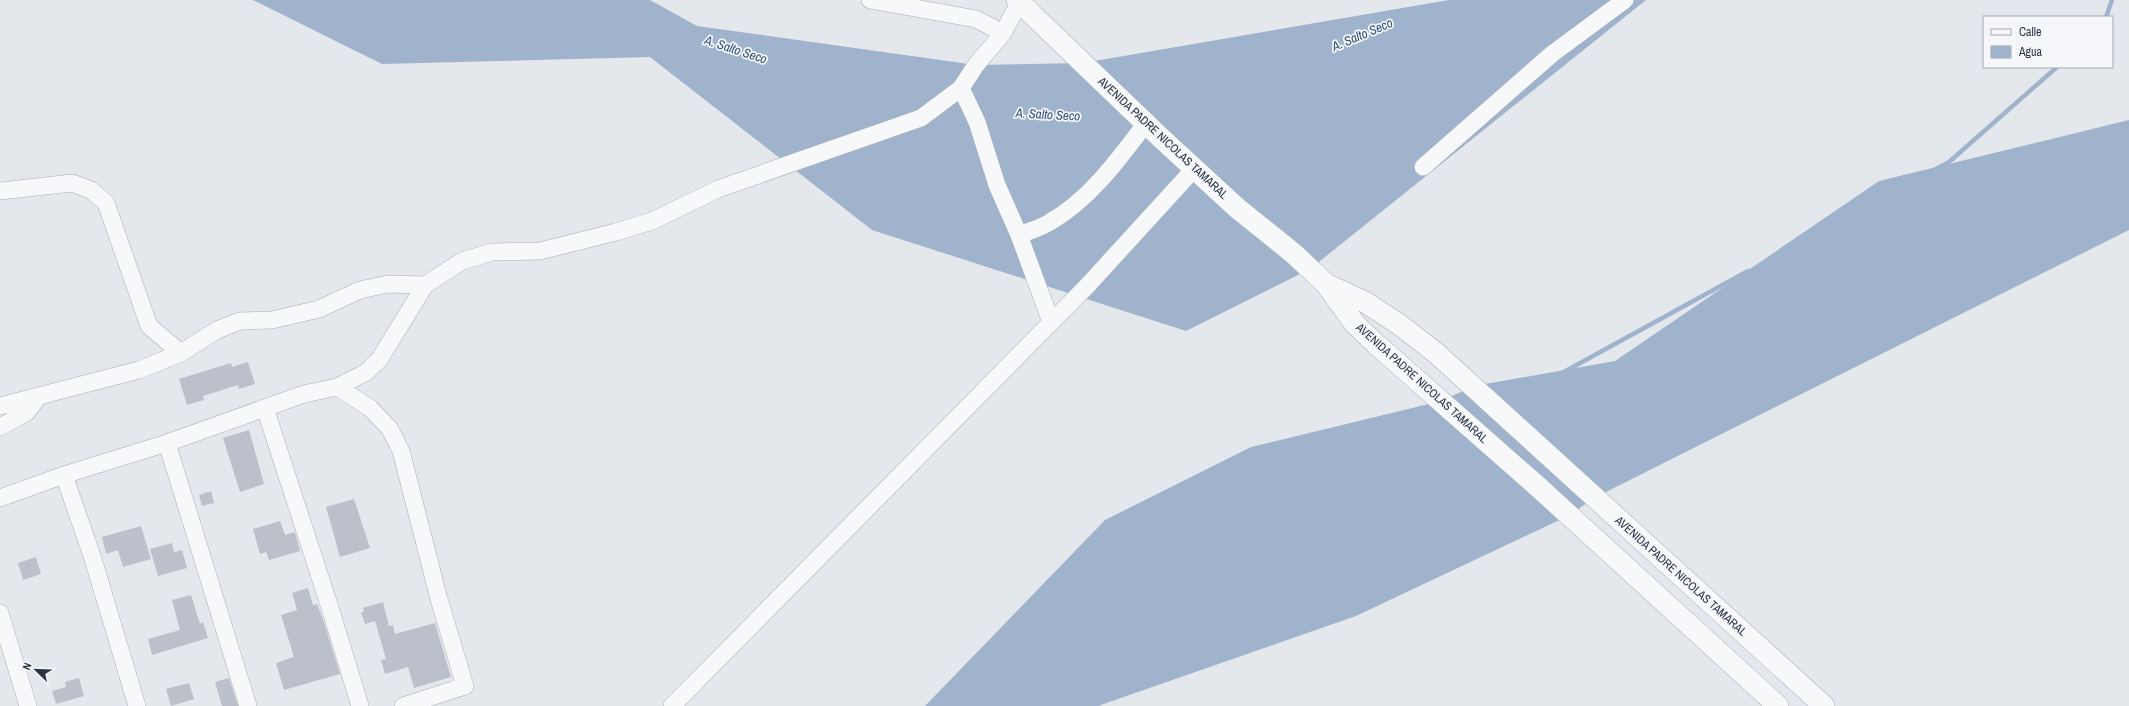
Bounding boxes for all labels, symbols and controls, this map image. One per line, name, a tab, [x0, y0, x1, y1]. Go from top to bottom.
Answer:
water label: A. Salto Seco	[1328, 14, 1395, 55]
legend	[1983, 16, 2113, 68]
text: Calle	[2019, 24, 2041, 40]
water label: A. Salto Seco	[702, 31, 769, 68]
text: Agua	[2018, 44, 2043, 60]
street label: AVENIDA PADRE NICOLAS TAMARAL	[1094, 73, 1232, 203]
water label: A. Salto Seco	[1014, 104, 1081, 125]
street label: AVENIDA PADRE NICOLAS TAMARAL	[1352, 319, 1492, 447]
street label: AVENIDA PADRE NICOLAS TAMARAL	[1611, 512, 1751, 640]
north arrow	[16, 650, 56, 690]
text: N	[19, 660, 35, 672]

